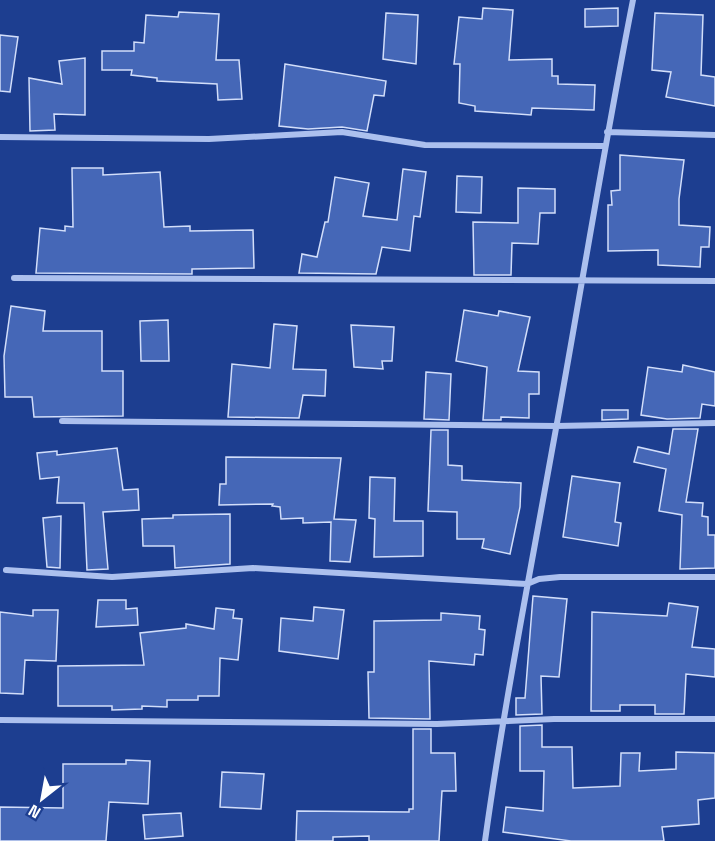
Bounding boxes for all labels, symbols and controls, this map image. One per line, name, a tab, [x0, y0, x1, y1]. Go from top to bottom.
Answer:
north arrow	[12, 769, 72, 829]
text: N	[25, 800, 45, 823]

